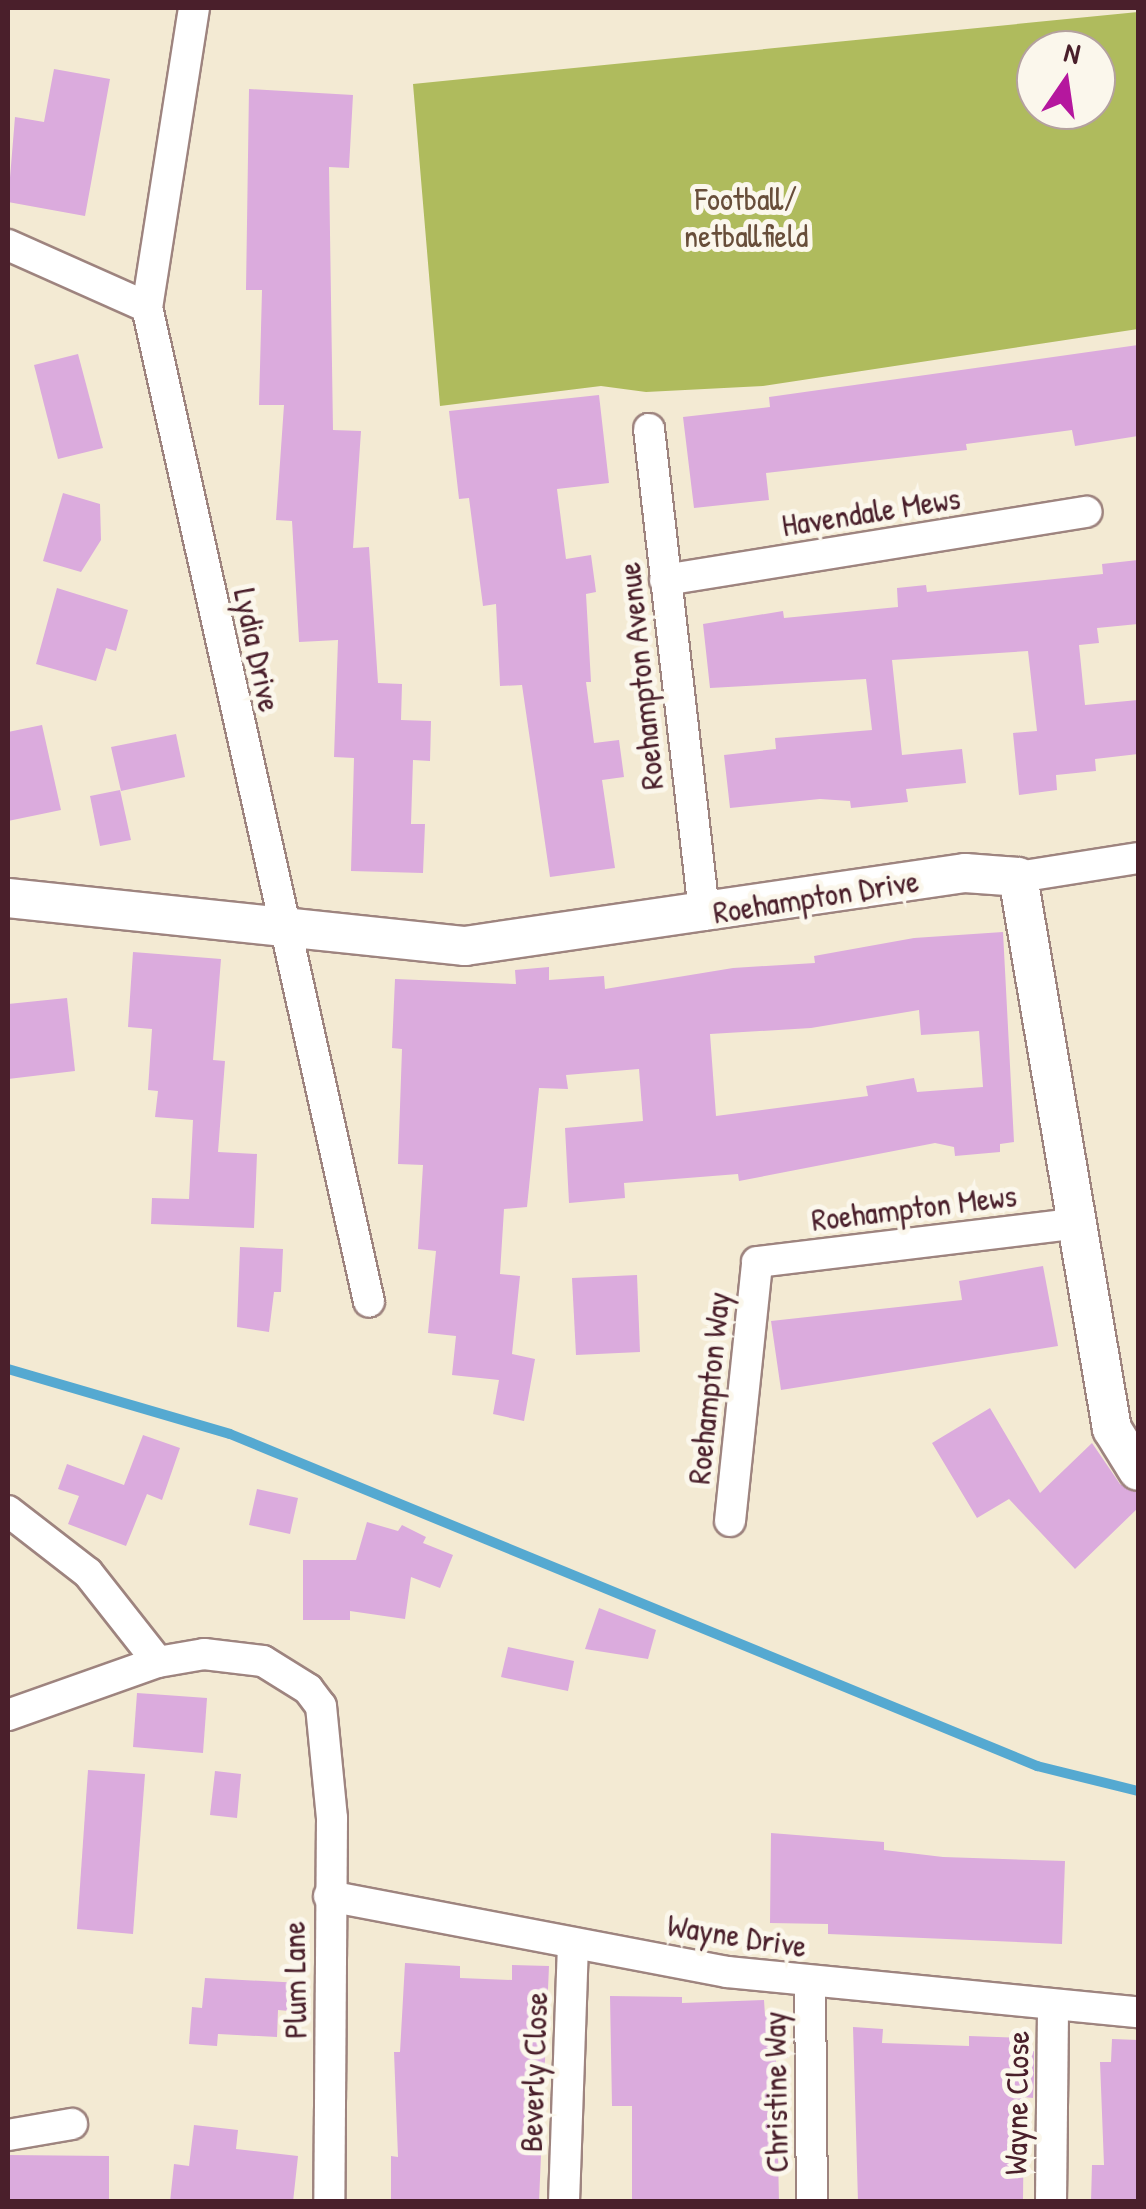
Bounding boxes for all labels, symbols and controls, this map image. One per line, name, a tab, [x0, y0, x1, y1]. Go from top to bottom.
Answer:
north arrow	[1016, 30, 1116, 130]
text: N	[1061, 33, 1084, 73]
park label: Football/ netballfield	[684, 181, 808, 256]
street label: Havendale Mews	[779, 479, 963, 545]
street label: Roehampton Avenue	[610, 560, 672, 792]
street label: Lydia Drive	[225, 585, 289, 715]
street label: Roehampton Drive	[710, 862, 922, 932]
street label: Roehampton Mews	[809, 1176, 1019, 1240]
street label: Roehampton Way	[680, 1290, 738, 1486]
street label: Wayne Drive	[665, 1906, 809, 1966]
street label: Plum Lane	[275, 1921, 315, 2039]
street label: Beverly Close	[512, 1991, 556, 2153]
street label: Christine Way	[755, 2011, 797, 2173]
street label: Wayne Close	[997, 2030, 1037, 2176]

